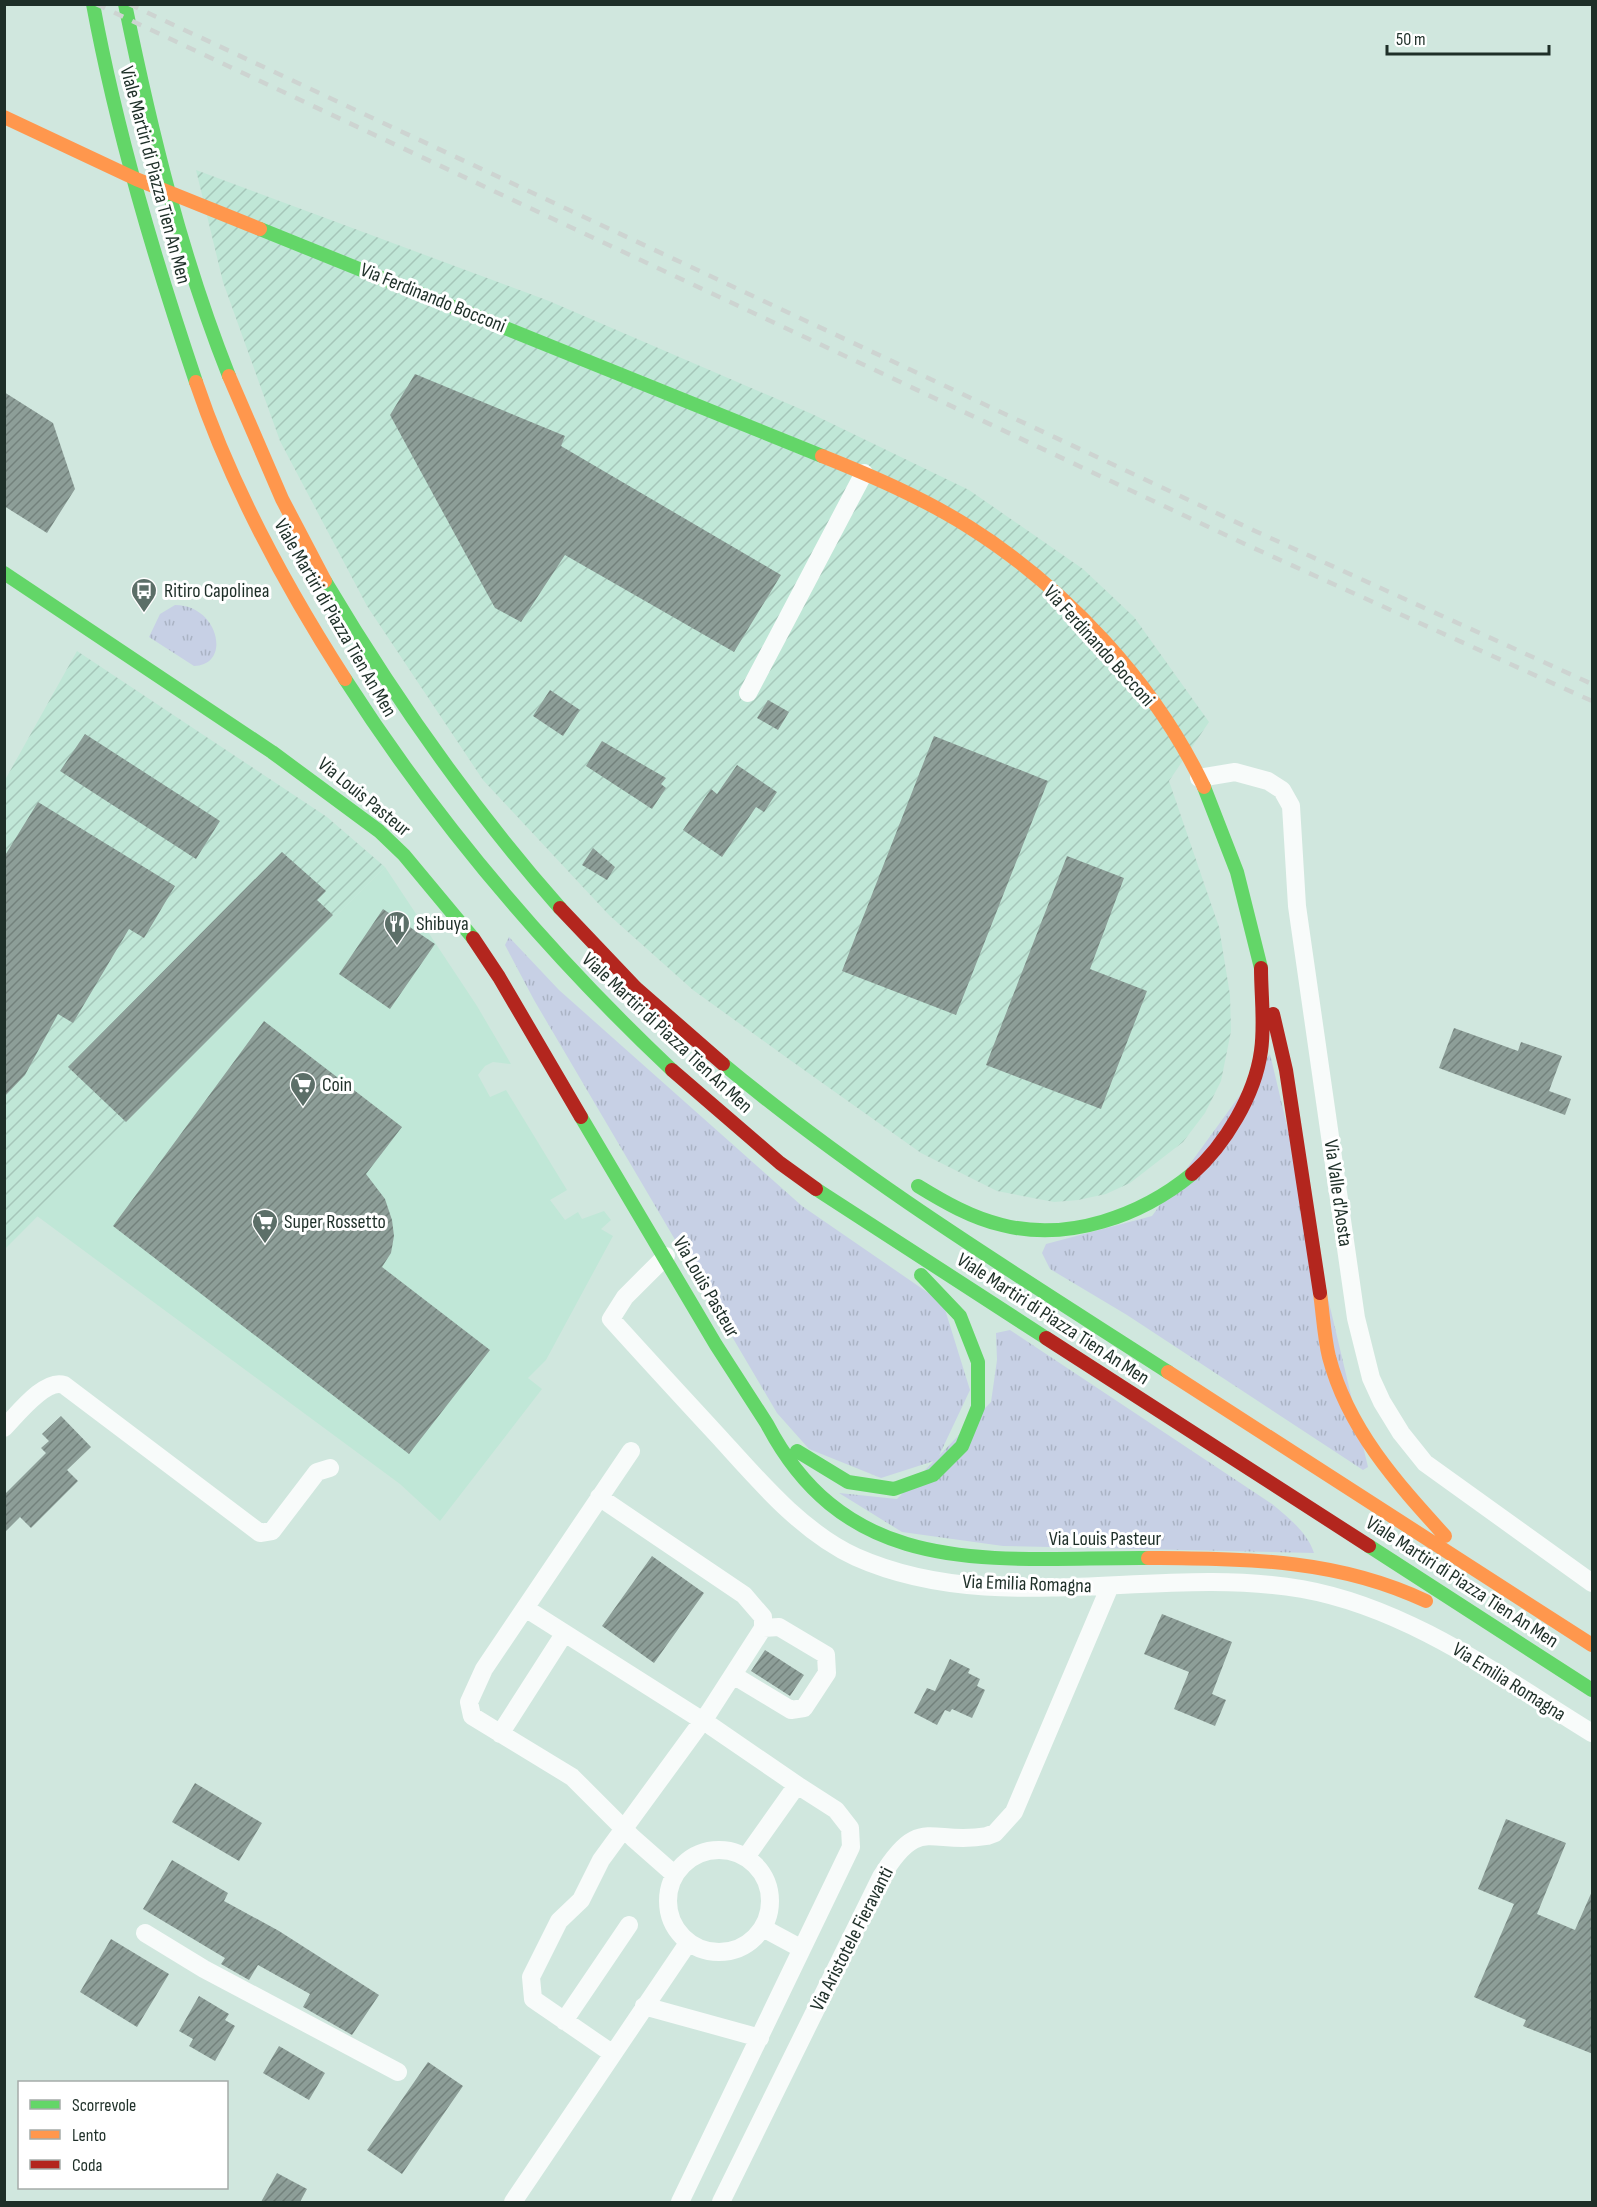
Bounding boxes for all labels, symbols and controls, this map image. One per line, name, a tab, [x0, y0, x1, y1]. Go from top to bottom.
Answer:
scale bar	[1387, 18, 1549, 56]
text: 50 m	[1396, 29, 1426, 50]
street label: Viale Martiri di Piazza Tien An Men	[114, 63, 196, 287]
street label: Via Ferdinando Bocconi	[357, 258, 509, 338]
street label: Viale Martiri di Piazza Tien An Men	[268, 515, 402, 721]
bus stop icon: Ritiro Capolinea	[129, 576, 159, 614]
place label: Ritiro Capolinea	[164, 579, 269, 603]
street label: Via Ferdinando Bocconi	[1038, 580, 1160, 712]
street label: Via Louis Pasteur	[313, 752, 416, 842]
restaurant icon: Shibuya	[382, 909, 412, 947]
place label: Shibuya	[416, 912, 469, 936]
street label: Viale Martiri di Piazza Tien An Men	[577, 948, 757, 1118]
supermarket icon: Coin	[288, 1070, 318, 1108]
place label: Coin	[322, 1073, 352, 1097]
street label: Via Valle d'Aosta	[1319, 1138, 1357, 1248]
supermarket icon: Super Rossetto	[250, 1207, 280, 1245]
place label: Super Rossetto	[284, 1210, 386, 1234]
street label: Via Louis Pasteur	[667, 1232, 745, 1342]
street label: Viale Martiri di Piazza Tien An Men	[952, 1248, 1154, 1390]
street label: Viale Martiri di Piazza Tien An Men	[1361, 1511, 1563, 1653]
street label: Via Louis Pasteur	[1049, 1527, 1162, 1551]
street label: Via Emilia Romagna	[962, 1570, 1092, 1598]
street label: Via Emilia Romagna	[1448, 1638, 1570, 1726]
street label: Via Aristotele Fieravanti	[805, 1863, 899, 2015]
legend	[18, 2081, 228, 2189]
text: Scorrevole	[72, 2095, 136, 2116]
text: Lento	[72, 2125, 106, 2146]
text: Coda	[72, 2155, 103, 2176]

